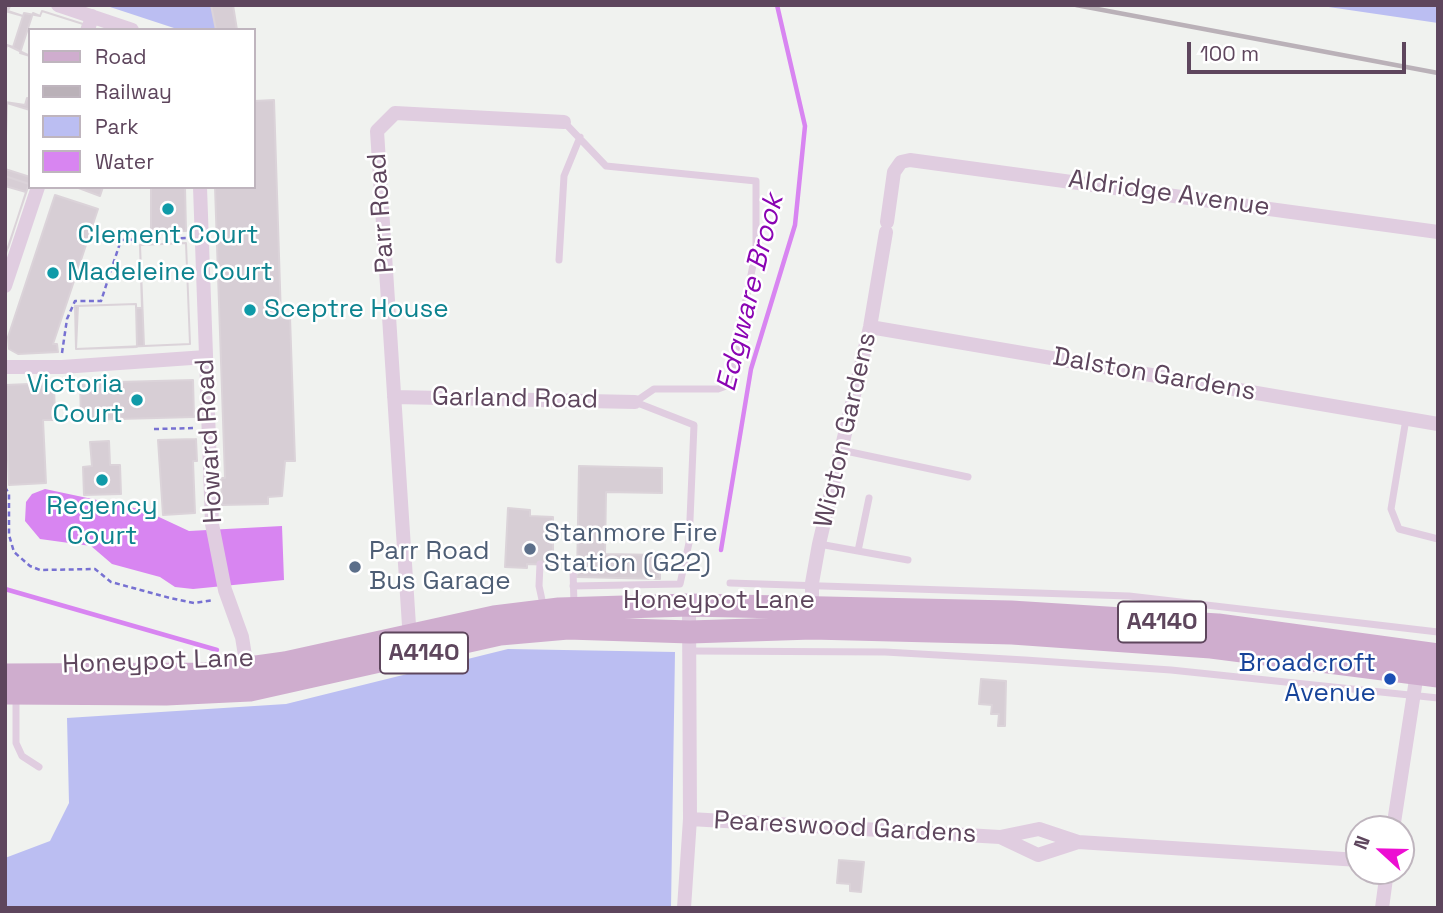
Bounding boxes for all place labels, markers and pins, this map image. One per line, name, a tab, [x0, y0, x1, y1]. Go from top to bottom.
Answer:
marker: Clement Court	[160, 201, 176, 217]
place label: Clement Court	[78, 220, 258, 252]
place label: Madeleine Court	[67, 257, 273, 289]
marker: Madeleine Court	[45, 265, 61, 281]
place label: Sceptre House	[264, 294, 449, 326]
marker: Sceptre House	[242, 302, 258, 318]
place label: Victoria Court	[27, 369, 123, 430]
marker: Victoria Court	[129, 392, 145, 408]
marker: Regency Court	[94, 472, 110, 488]
place label: Regency Court	[46, 491, 158, 552]
place label: Stanmore Fire Station (G22)	[544, 518, 718, 580]
place label: Parr Road Bus Garage	[369, 536, 511, 598]
marker: Stanmore Fire Station (G22)	[522, 541, 538, 557]
marker: Parr Road Bus Garage	[347, 559, 363, 575]
place label: Broadcroft Avenue	[1239, 648, 1376, 710]
marker: Broadcroft Avenue	[1382, 671, 1398, 687]

